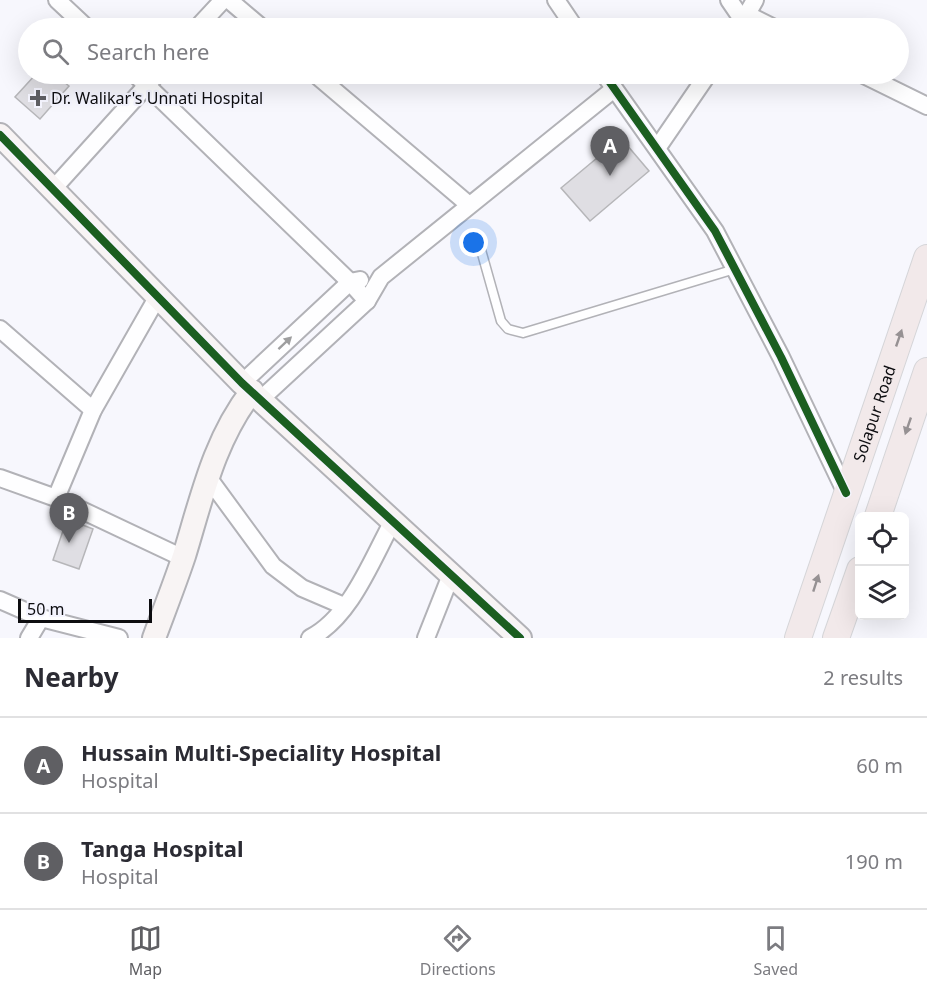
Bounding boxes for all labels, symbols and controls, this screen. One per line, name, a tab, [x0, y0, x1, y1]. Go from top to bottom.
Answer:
search box	[18, 18, 909, 84]
icon: search	[39, 35, 72, 68]
text: Search here	[87, 36, 209, 66]
place label: Dr. Walikar's Unnati Hospital	[51, 87, 263, 109]
marker: Dr. Walikar's Unnati Hospital	[29, 89, 47, 107]
pin: A	[590, 126, 630, 176]
your location	[459, 228, 488, 257]
one-way arrow	[895, 329, 905, 347]
one-way arrow	[277, 337, 292, 350]
street label: Solapur Road	[848, 362, 901, 465]
one-way arrow	[903, 418, 913, 436]
pin: B	[50, 494, 88, 543]
map controls	[855, 512, 909, 620]
button: locate	[855, 512, 909, 566]
button: layers	[855, 566, 909, 620]
one-way arrow	[812, 573, 822, 591]
scale bar	[18, 596, 152, 624]
text: 50 m	[27, 598, 64, 620]
text: Nearby	[24, 659, 119, 695]
text: 2 results	[823, 664, 903, 691]
text: Hussain Multi-Speciality Hospital	[81, 737, 441, 767]
text: A	[37, 752, 50, 779]
text: 60 m	[856, 752, 903, 779]
text: Hospital	[81, 767, 159, 794]
text: Tanga Hospital	[81, 833, 244, 863]
text: B	[37, 848, 50, 875]
text: 190 m	[845, 848, 903, 875]
text: Hospital	[81, 863, 159, 890]
tab: Map	[129, 922, 162, 980]
tab: Directions	[420, 922, 496, 980]
tab: Saved	[753, 922, 798, 980]

